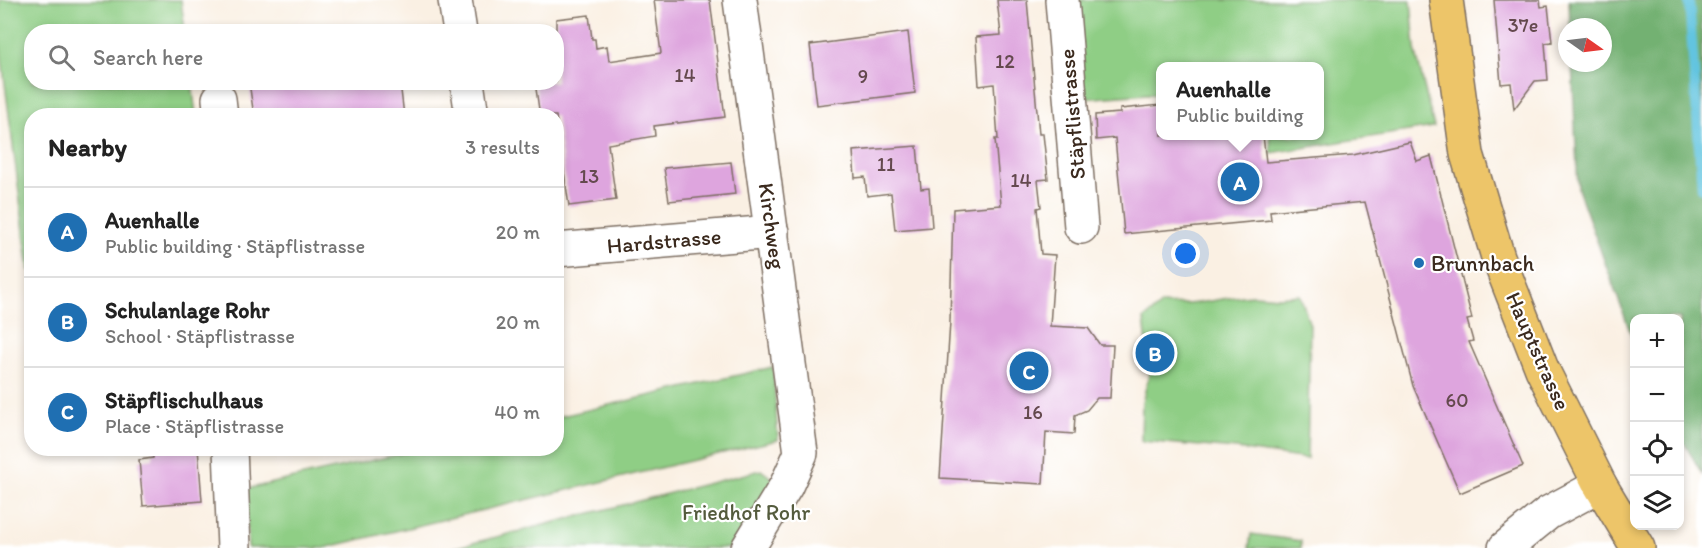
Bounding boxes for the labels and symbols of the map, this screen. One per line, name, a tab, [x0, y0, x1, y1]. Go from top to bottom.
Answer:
house number: 37e	[1508, 13, 1538, 37]
north arrow	[1558, 18, 1612, 72]
street label: Stäpflistrasse	[1053, 48, 1091, 180]
house number: 12	[995, 49, 1015, 73]
house number: 14	[674, 63, 696, 87]
house number: 9	[858, 64, 868, 88]
house number: 11	[877, 152, 895, 176]
pin: A	[1220, 160, 1260, 204]
house number: 13	[579, 164, 599, 188]
house number: 14	[1010, 168, 1032, 192]
street label: Kirchweg	[753, 181, 792, 272]
street label: Hardstrasse	[606, 223, 722, 259]
your location	[1171, 239, 1200, 268]
place label: Brunnbach	[1431, 250, 1535, 277]
marker: Brunnbach	[1412, 256, 1426, 270]
street label: Hauptstrasse	[1500, 288, 1576, 414]
pin: B	[1136, 330, 1174, 376]
pin: C	[1010, 348, 1048, 394]
house number: 60	[1446, 388, 1468, 412]
house number: 16	[1023, 400, 1043, 424]
park label: Friedhof Rohr	[682, 499, 810, 526]

